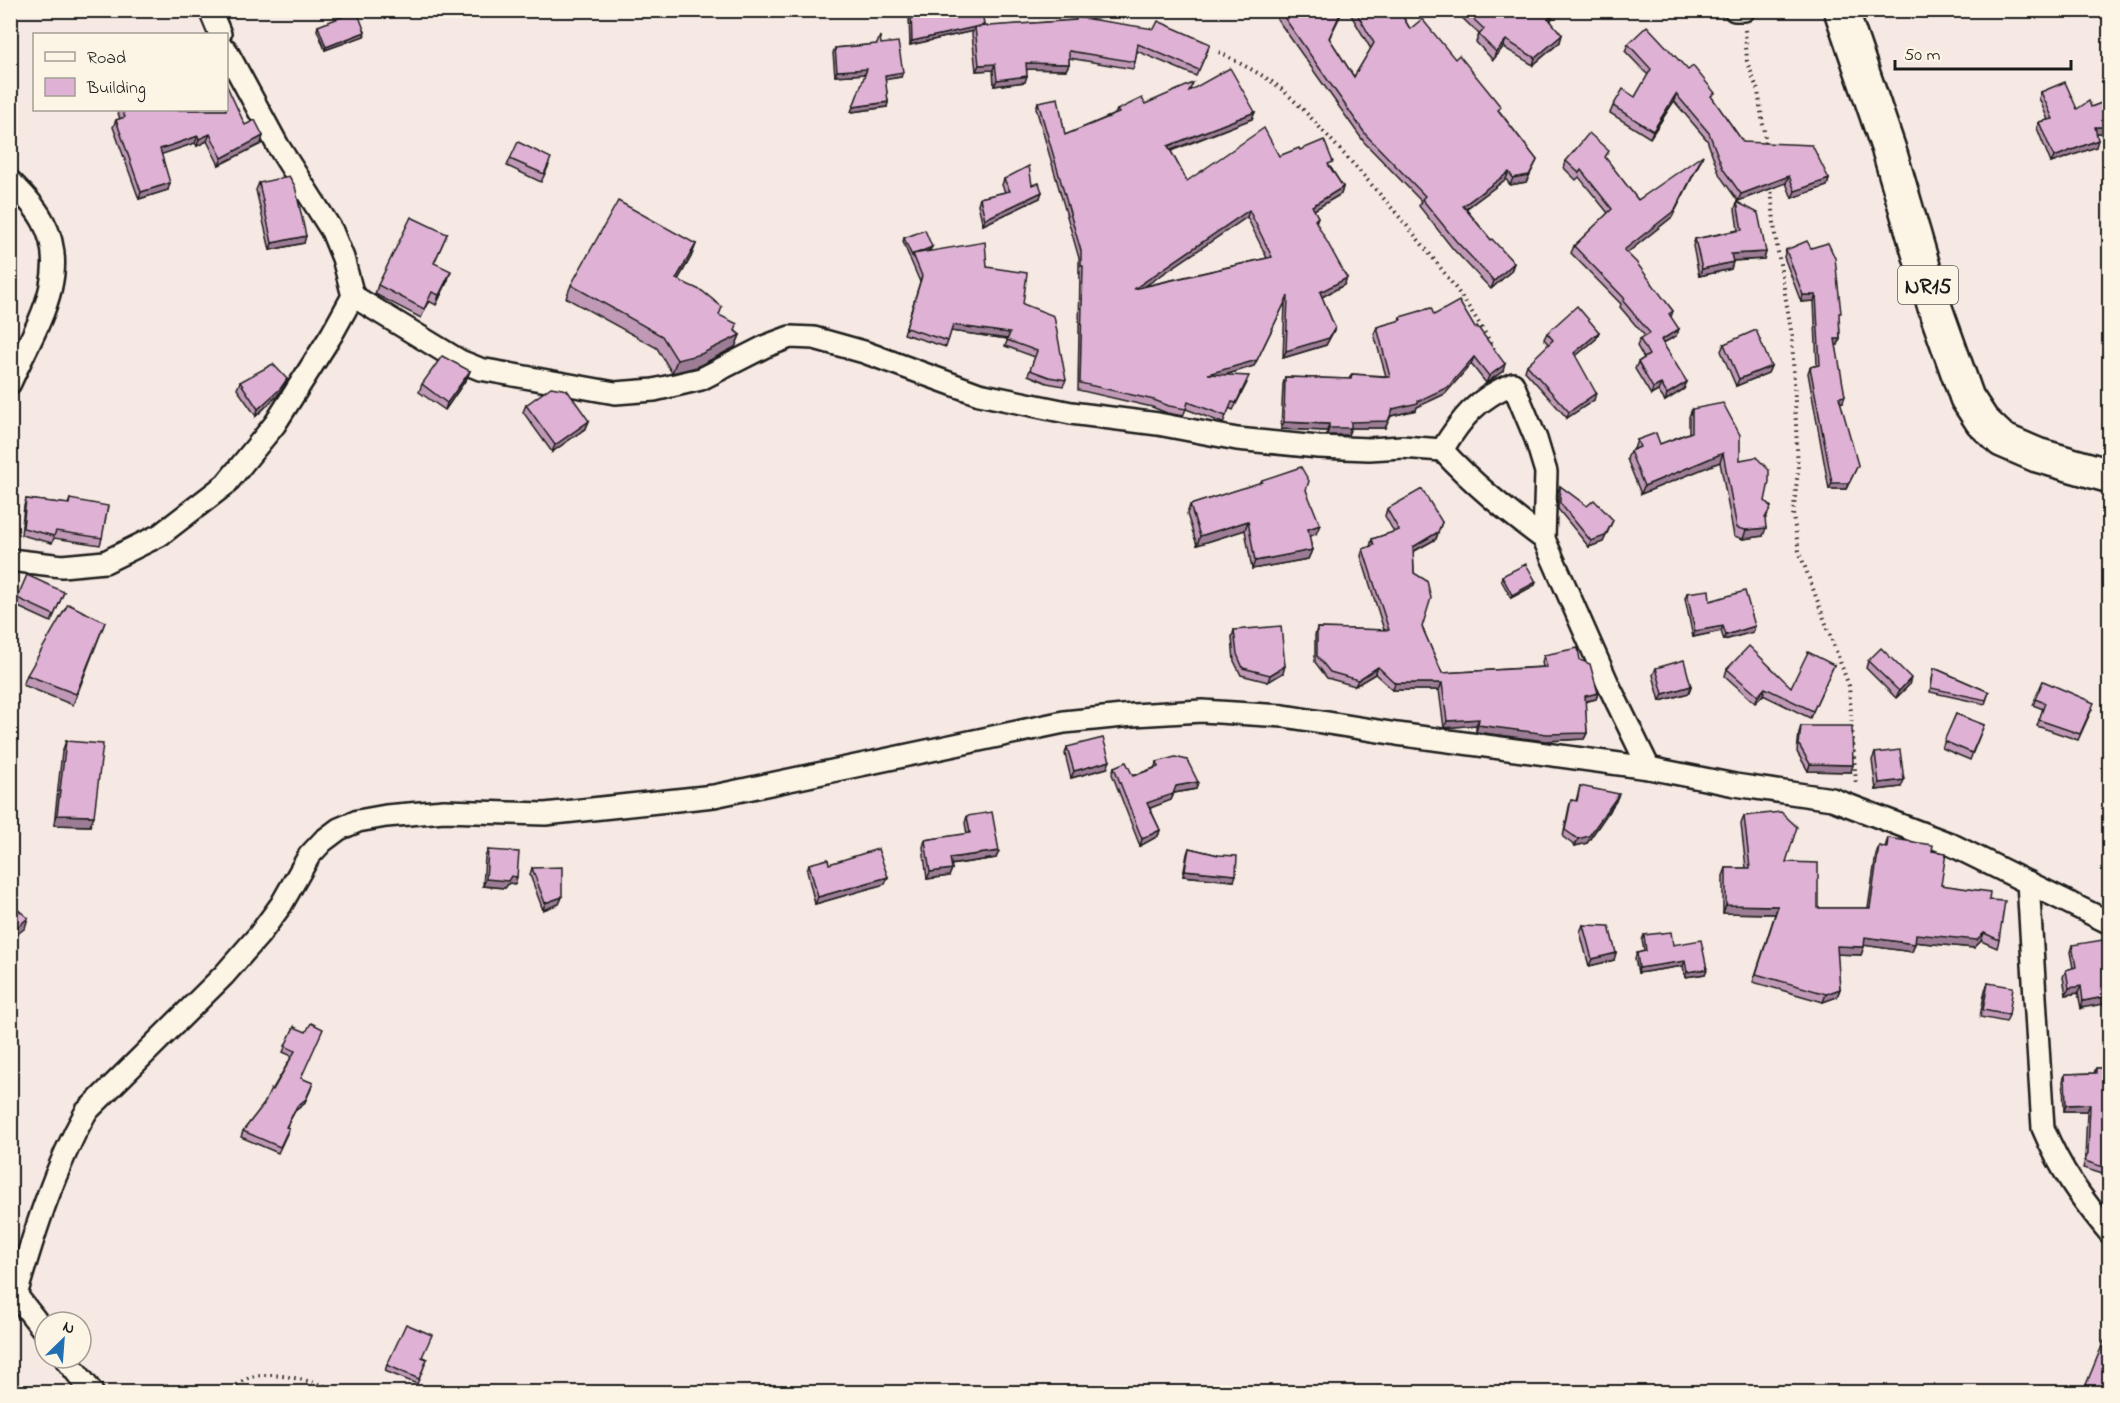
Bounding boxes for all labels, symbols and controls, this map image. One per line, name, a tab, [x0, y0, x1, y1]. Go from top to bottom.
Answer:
legend	[33, 33, 228, 111]
scale bar	[1895, 33, 2070, 71]
text: 50 m	[1904, 43, 1941, 69]
text: Road	[87, 46, 126, 72]
text: Building	[86, 76, 146, 103]
road number: NR15	[1898, 266, 1958, 304]
north arrow	[33, 1310, 93, 1370]
text: N	[59, 1315, 79, 1341]

